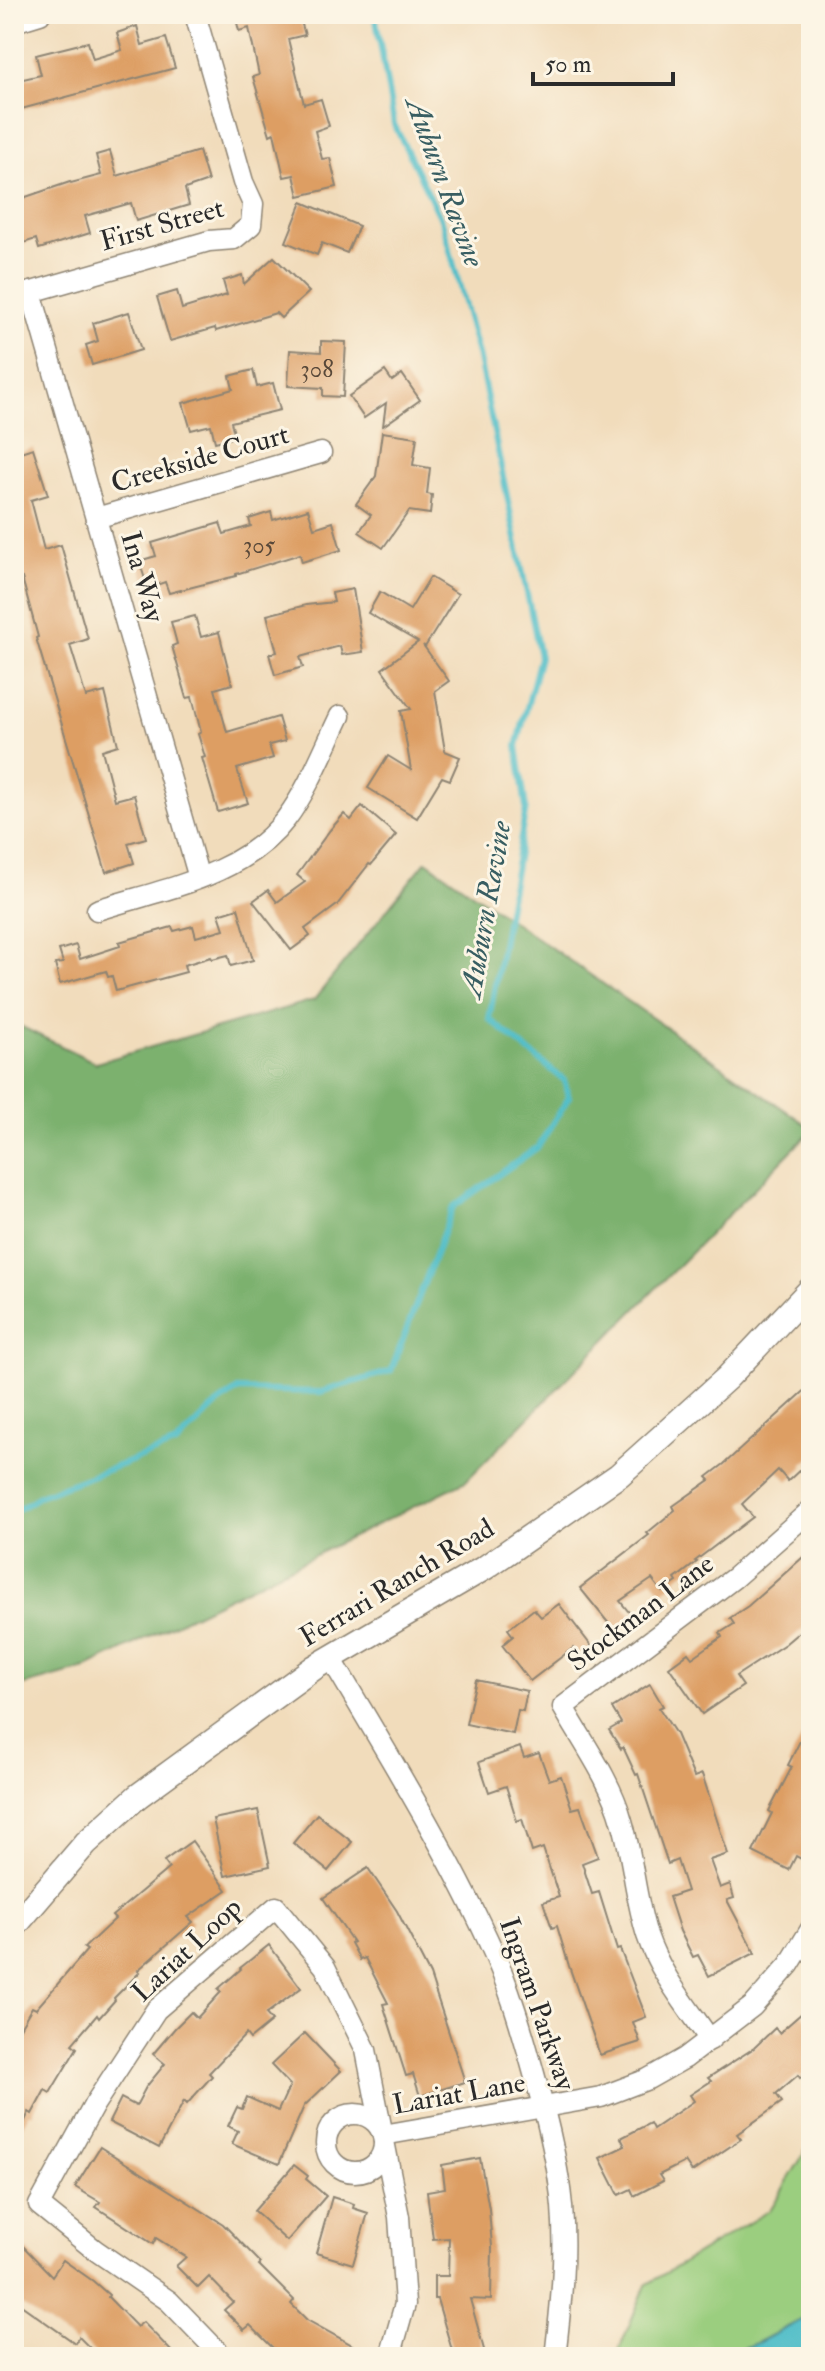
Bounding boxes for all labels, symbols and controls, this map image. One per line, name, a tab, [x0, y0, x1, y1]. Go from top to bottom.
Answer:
scale bar	[533, 36, 673, 86]
text: 50 m	[545, 49, 592, 80]
water label: Auburn Ravine	[396, 89, 493, 273]
street label: First Street	[96, 191, 228, 259]
house number: 308	[301, 354, 333, 385]
street label: Creekside Court	[107, 417, 293, 501]
street label: Ina Way	[112, 528, 172, 627]
house number: 305	[243, 530, 275, 561]
water label: Auburn Ravine	[452, 817, 520, 1003]
street label: Ferrari Ranch Road	[293, 1511, 501, 1655]
street label: Stockman Lane	[561, 1546, 721, 1679]
street label: Lariat Loop	[125, 1890, 249, 2010]
street label: Ingram Parkway	[491, 1913, 583, 2096]
street label: Lariat Lane	[390, 2065, 528, 2123]

